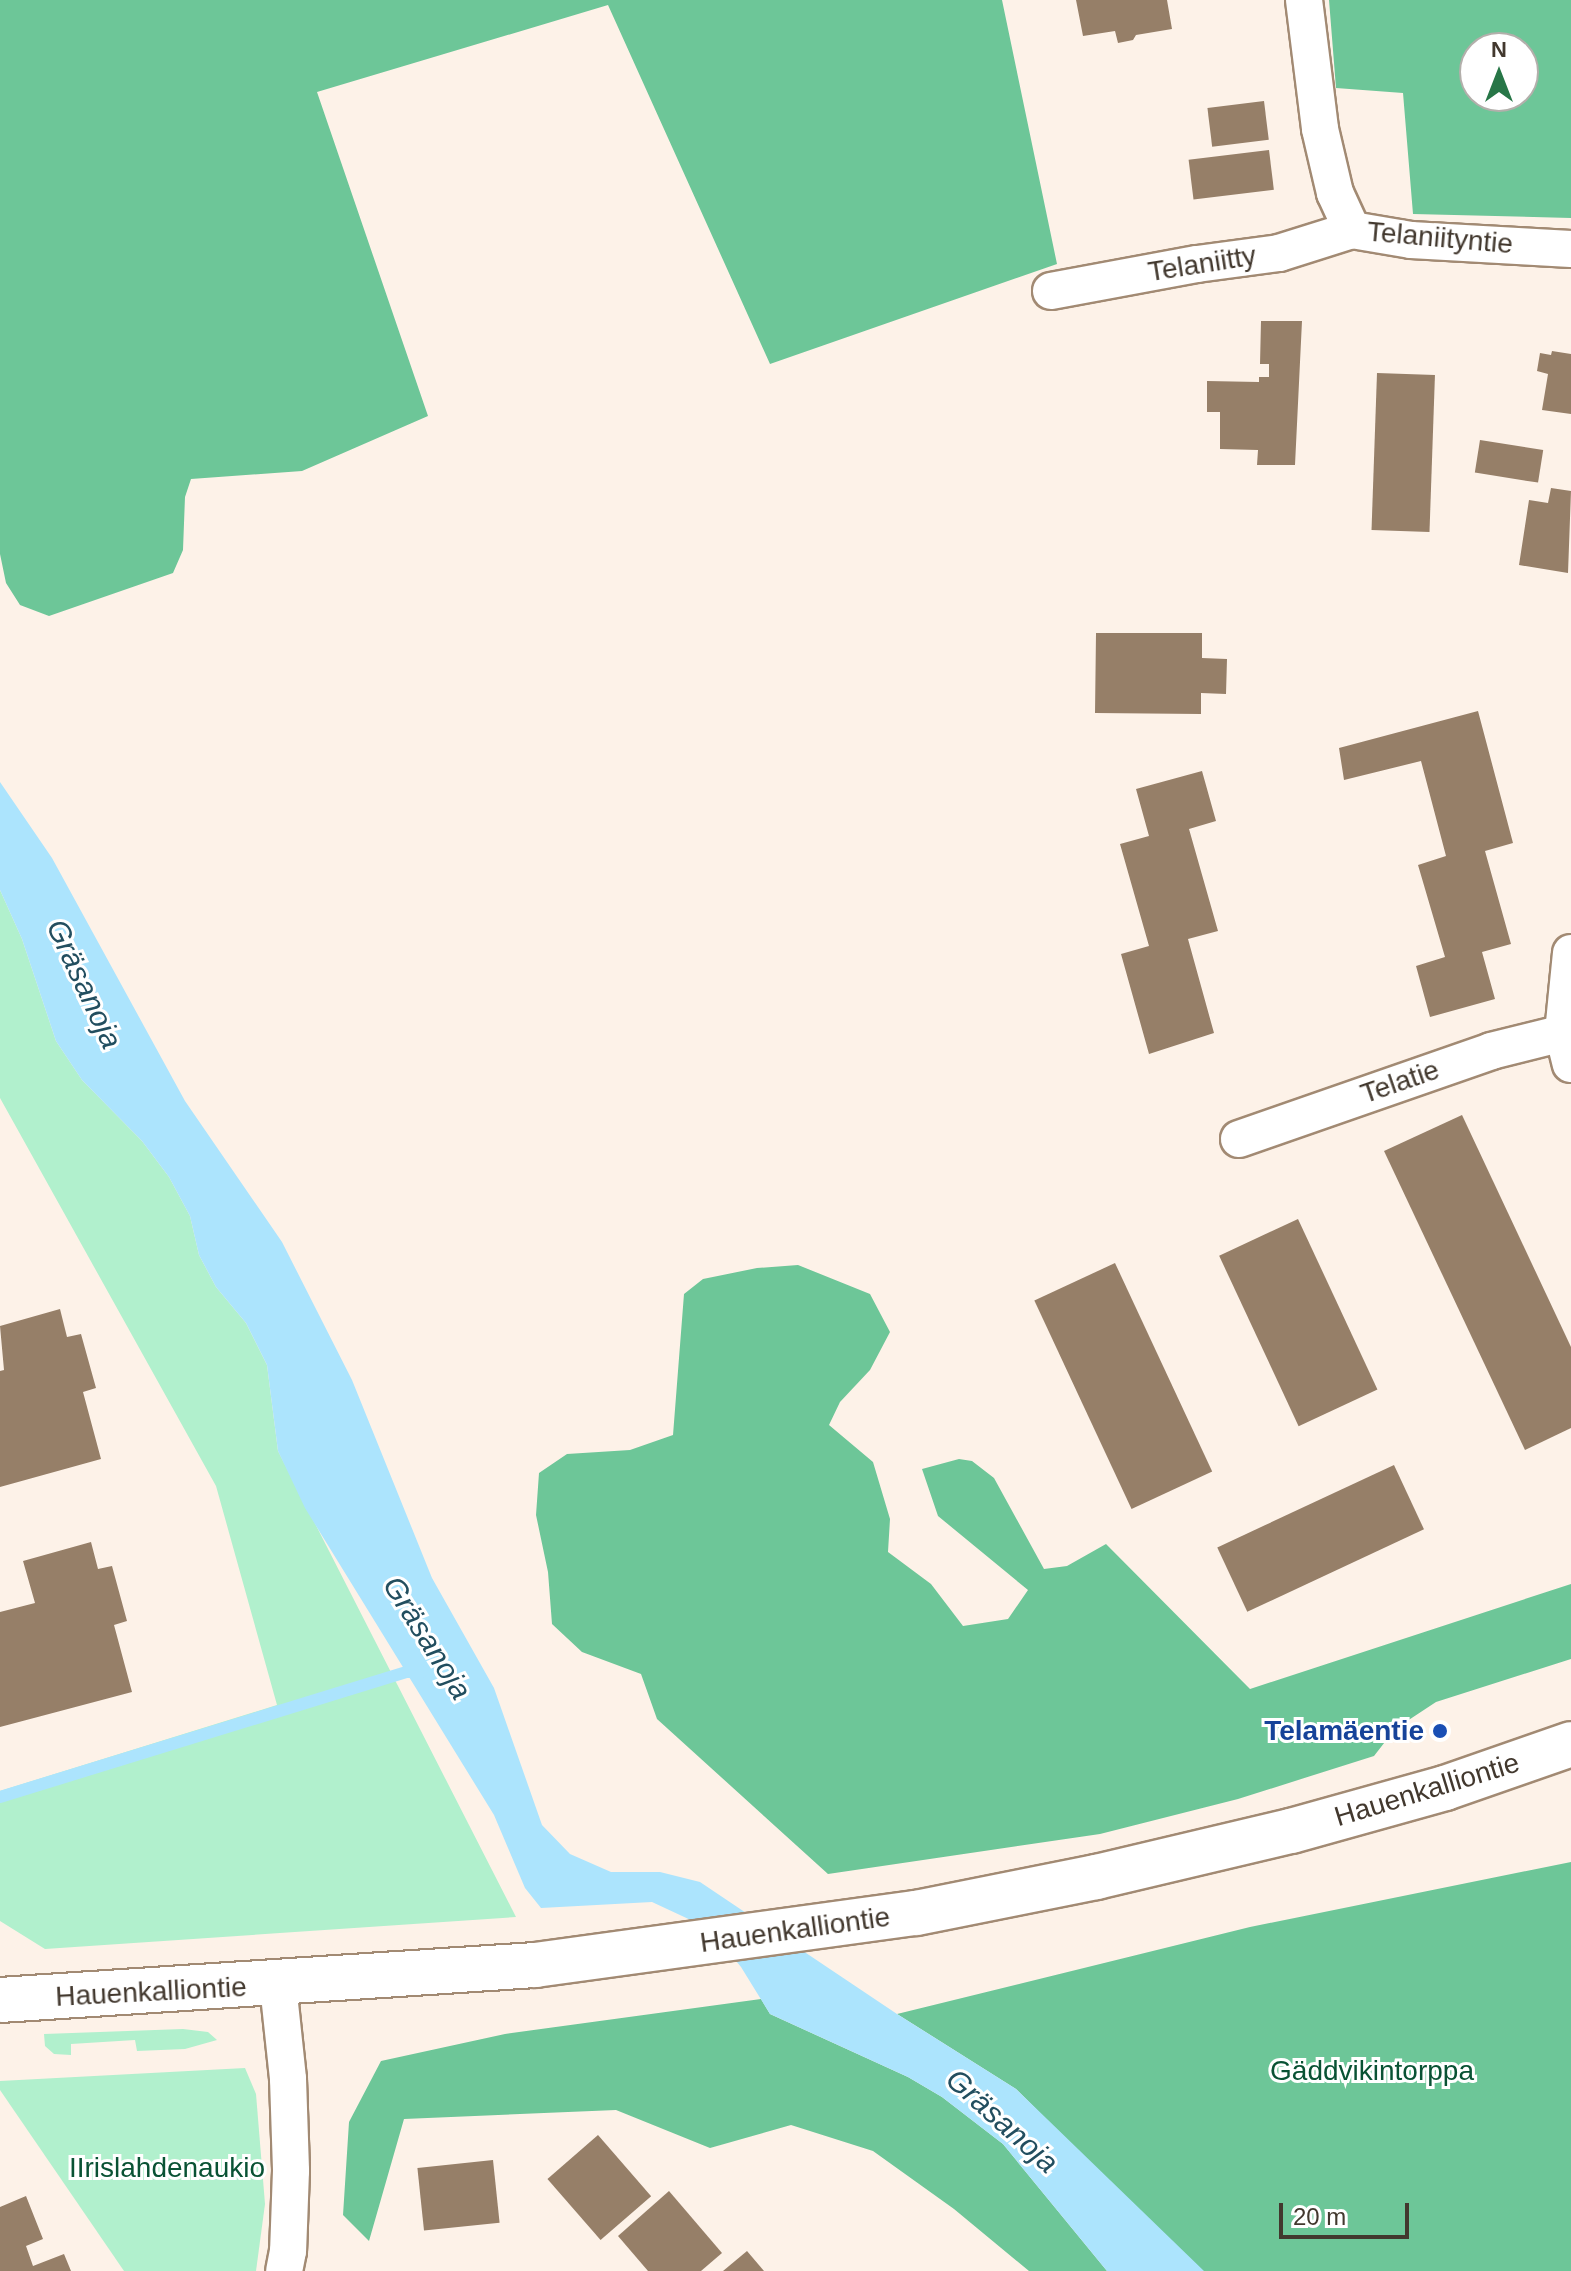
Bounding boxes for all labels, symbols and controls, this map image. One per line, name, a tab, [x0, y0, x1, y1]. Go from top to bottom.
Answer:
north arrow	[1459, 32, 1539, 112]
text: N	[1491, 37, 1507, 62]
street label: Telaniityntie	[1366, 215, 1514, 261]
street label: Telaniitty	[1146, 239, 1258, 289]
water label: Gräsanoja	[38, 914, 130, 1054]
street label: Telatie	[1356, 1053, 1444, 1111]
water label: Gräsanoja	[375, 1570, 479, 1706]
place label: Telamäentie	[1264, 1714, 1424, 1748]
marker: Telamäentie	[1431, 1722, 1449, 1740]
street label: Hauenkalliontie	[1331, 1746, 1523, 1834]
street label: Hauenkalliontie	[698, 1900, 892, 1960]
street label: Hauenkalliontie	[55, 1970, 247, 2014]
park label: Gäddvikintorppa	[1270, 2054, 1474, 2088]
water label: Gräsanoja	[939, 2061, 1065, 2181]
park label: IIrislahdenaukio	[69, 2151, 265, 2185]
scale bar	[1283, 2187, 1413, 2237]
text: 20 m	[1293, 2203, 1346, 2230]

